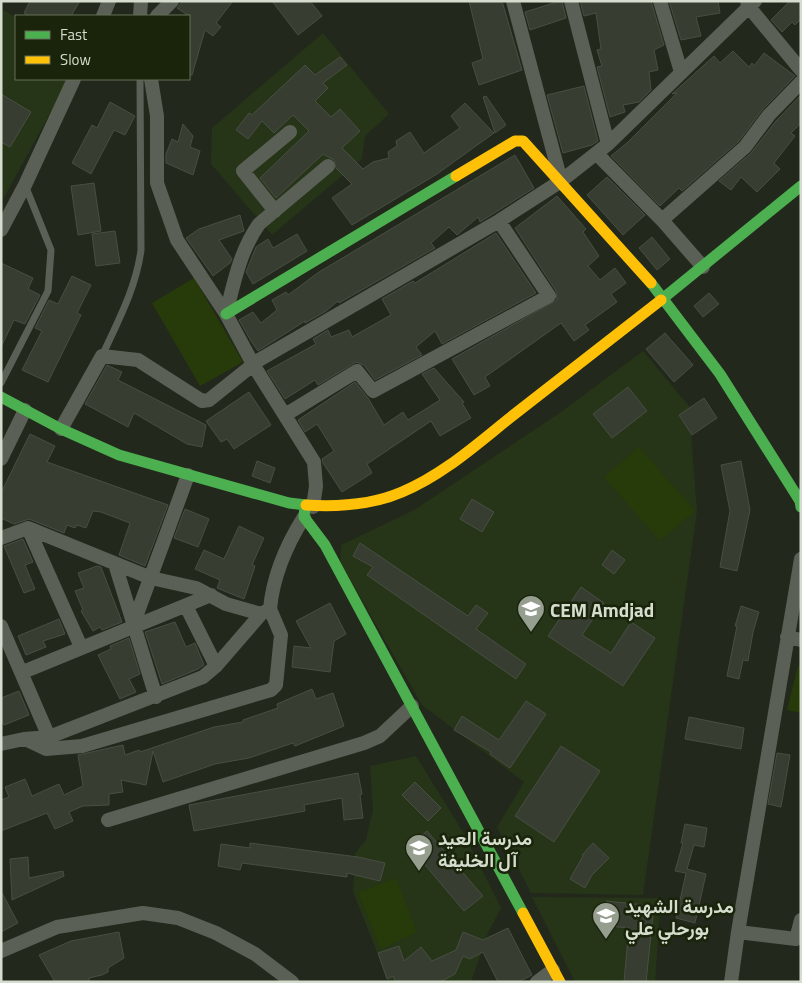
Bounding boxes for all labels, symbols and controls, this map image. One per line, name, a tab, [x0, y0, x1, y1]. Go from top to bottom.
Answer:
legend	[15, 15, 190, 80]
text: Fast	[60, 23, 88, 46]
text: Slow	[60, 48, 91, 71]
school or university icon: CEM Amdjad	[516, 594, 546, 633]
place label: CEM Amdjad	[550, 595, 654, 624]
place label: مدرسة العيد آل الخليفة	[438, 823, 532, 874]
school or university icon: مدرسة العيد آل الخليفة	[404, 833, 434, 872]
place label: مدرسة الشهيد بورحلي علي	[625, 891, 734, 945]
school or university icon: مدرسة الشهيد بورحلي علي	[591, 901, 621, 940]

